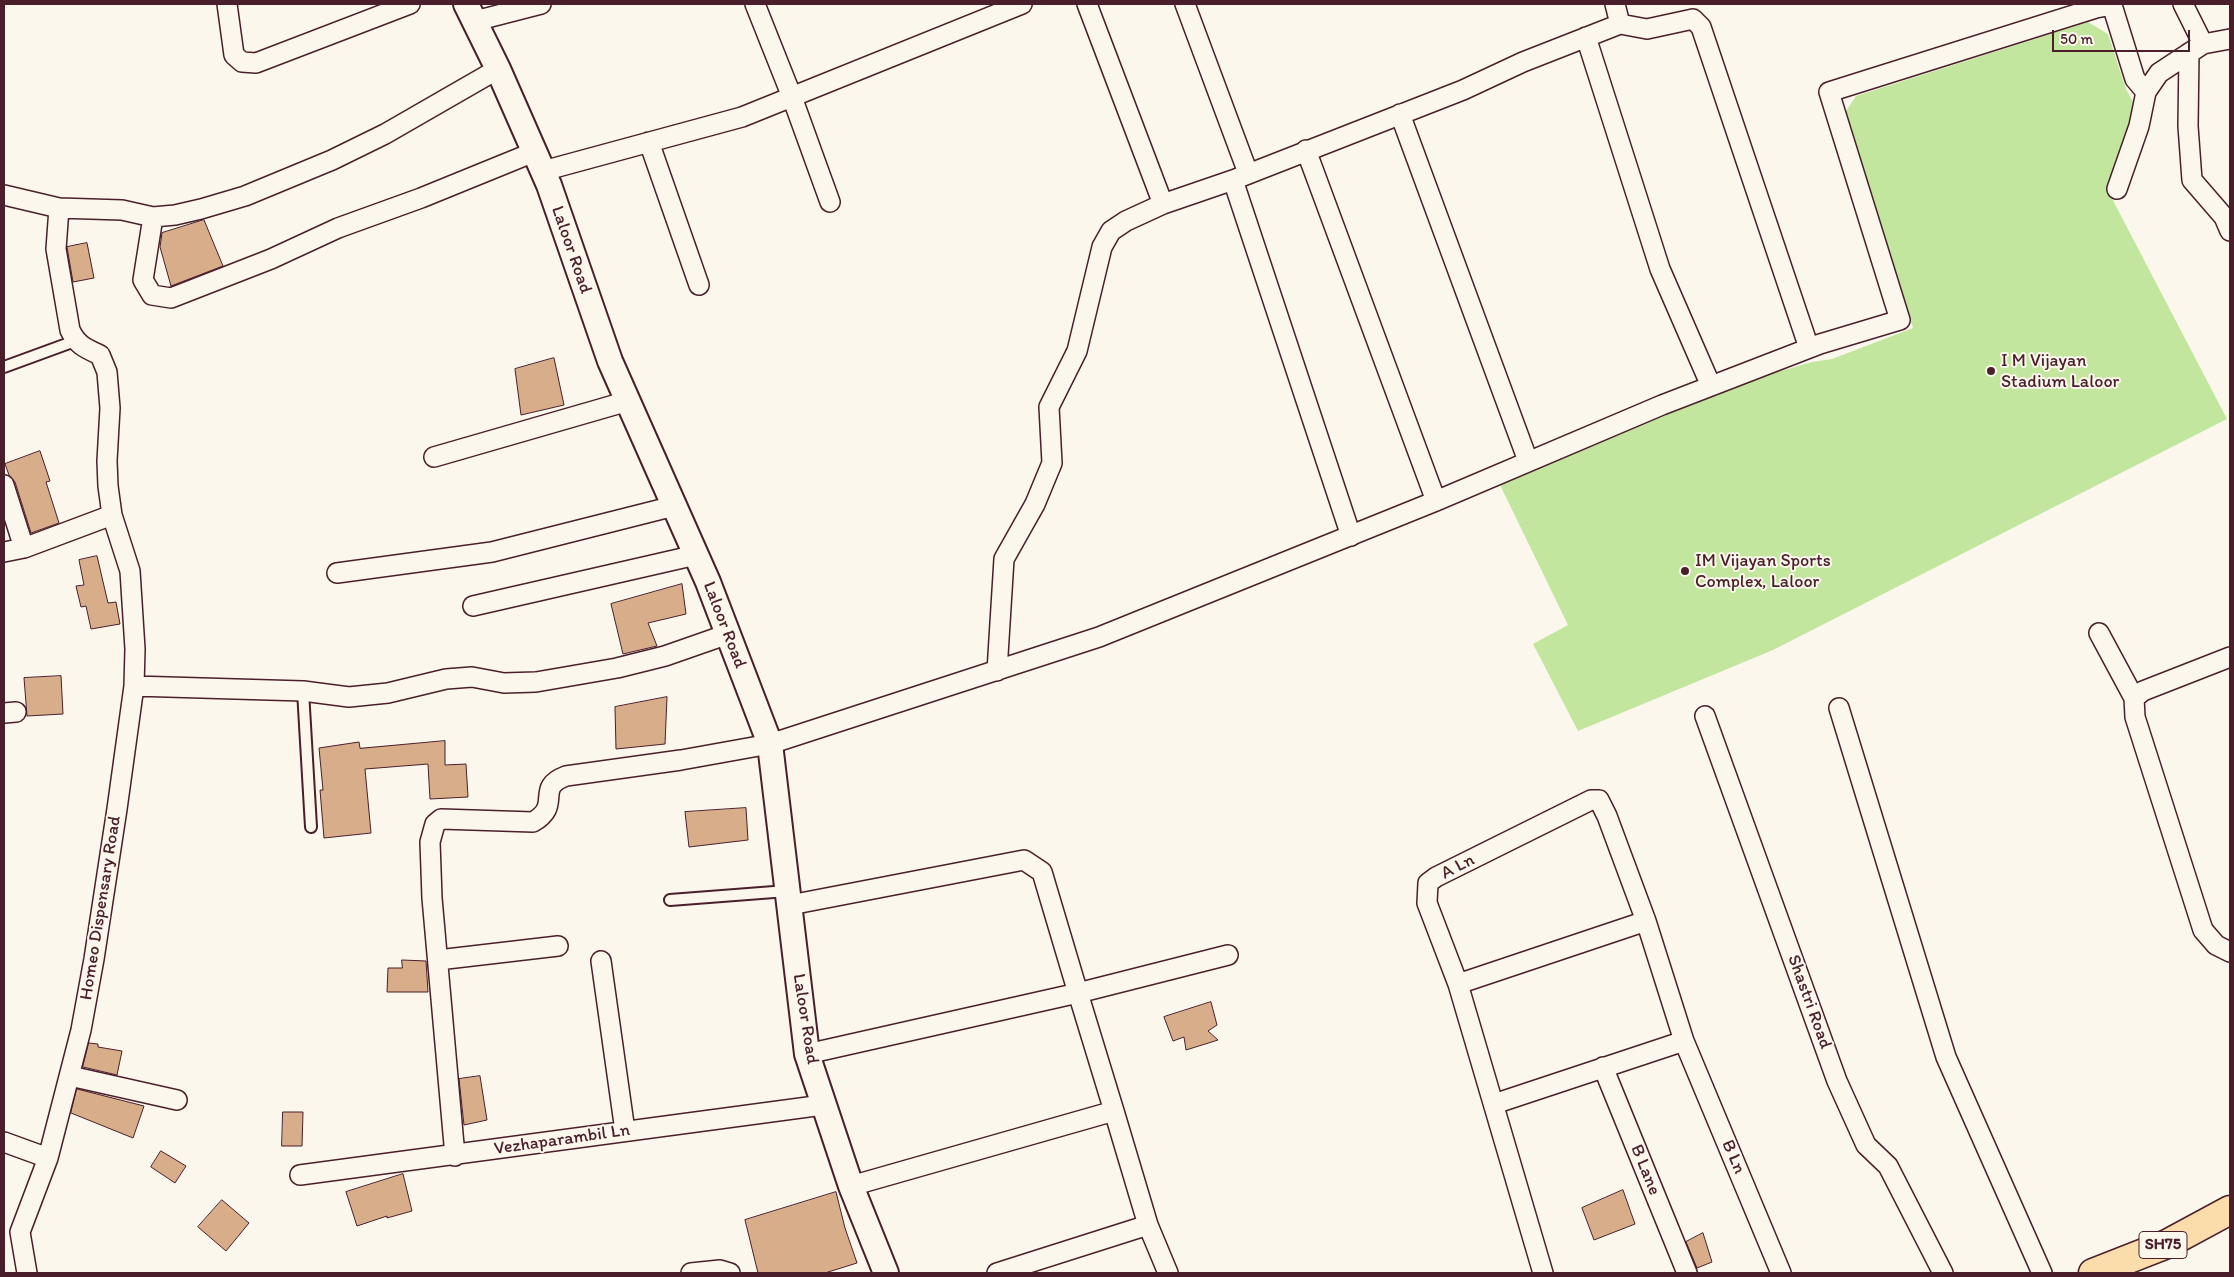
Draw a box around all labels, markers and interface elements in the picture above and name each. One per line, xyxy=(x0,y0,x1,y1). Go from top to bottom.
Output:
scale bar xyxy=(2054,20,2192,52)
text: 50 m xyxy=(2060,30,2093,48)
street label: Laloor Road xyxy=(546,203,596,297)
place label: I M Vijayan Stadium Laloor xyxy=(2001,350,2119,392)
marker: I M Vijayan Stadium Laloor xyxy=(1985,365,1997,377)
place label: IM Vijayan Sports Complex, Laloor xyxy=(1695,550,1831,592)
marker: IM Vijayan Sports Complex, Laloor xyxy=(1679,565,1691,577)
street label: Laloor Road xyxy=(698,578,750,672)
street label: Homeo Dispensary Road xyxy=(76,814,126,1002)
street label: A Ln xyxy=(1438,849,1478,885)
street label: Shastri Road xyxy=(1782,952,1836,1052)
street label: Laloor Road xyxy=(787,972,823,1066)
street label: Vezhaparambil Ln xyxy=(493,1120,631,1160)
street label: B Ln xyxy=(1716,1137,1750,1177)
street label: B Lane xyxy=(1625,1141,1665,1199)
road number: SH75 xyxy=(2139,1232,2187,1258)

